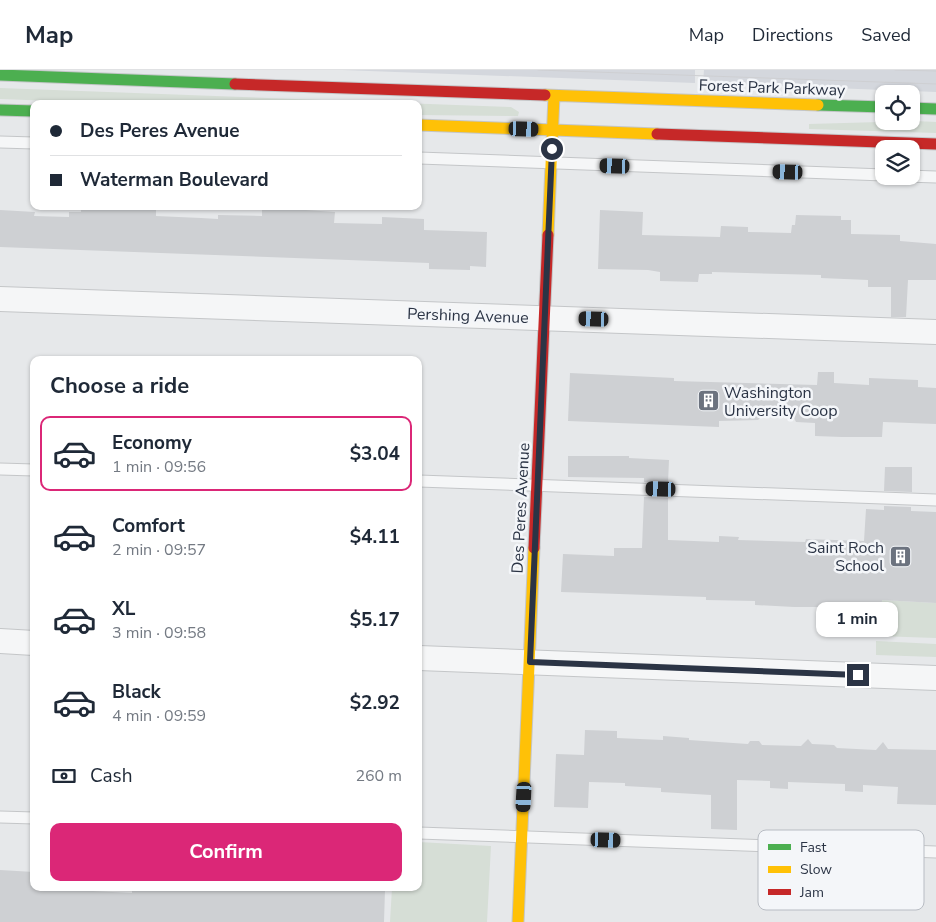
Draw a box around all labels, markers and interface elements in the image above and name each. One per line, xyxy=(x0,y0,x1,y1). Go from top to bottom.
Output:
text: Map xyxy=(25,19,73,51)
text: Map xyxy=(689,23,724,47)
text: Directions xyxy=(752,23,833,47)
text: Saved xyxy=(861,23,911,47)
street label: Forest Park Parkway xyxy=(698,74,846,102)
map controls xyxy=(875,85,920,185)
button: locate xyxy=(875,85,920,130)
text: Des Peres Avenue xyxy=(80,118,240,144)
car xyxy=(508,121,539,137)
route start xyxy=(541,138,563,160)
button: layers xyxy=(875,140,920,185)
car xyxy=(599,158,630,174)
car xyxy=(772,164,803,180)
text: Waterman Boulevard xyxy=(80,167,269,193)
street label: Pershing Avenue xyxy=(407,303,529,329)
car xyxy=(578,311,609,327)
text: Choose a ride xyxy=(50,371,189,401)
place label: Washington University Coop xyxy=(724,382,838,422)
building icon: Washington University Coop xyxy=(696,389,720,413)
text: Economy xyxy=(112,430,192,456)
icon: car xyxy=(52,431,97,476)
text: $3.04 xyxy=(350,441,400,467)
street label: Des Peres Avenue xyxy=(507,442,535,574)
text: 1 min · 09:56 xyxy=(112,456,206,478)
car xyxy=(645,481,676,497)
text: Comfort xyxy=(112,513,185,539)
icon: car xyxy=(52,514,97,559)
text: $4.11 xyxy=(350,524,400,550)
place label: Saint Roch School xyxy=(807,537,884,577)
text: 2 min · 09:57 xyxy=(112,539,206,561)
building icon: Saint Roch School xyxy=(888,544,912,568)
text: XL xyxy=(112,596,135,622)
icon: car xyxy=(52,597,97,642)
callout: 1 min xyxy=(817,602,899,638)
text: $5.17 xyxy=(350,607,400,633)
text: 1 min xyxy=(836,608,878,630)
text: 3 min · 09:58 xyxy=(112,622,206,644)
route end xyxy=(847,664,869,686)
text: Black xyxy=(112,679,161,705)
icon: car xyxy=(52,680,97,725)
text: $2.92 xyxy=(350,690,400,716)
text: 4 min · 09:59 xyxy=(112,705,206,727)
icon: cash xyxy=(50,762,78,790)
text: Cash xyxy=(90,763,132,789)
text: 260 m xyxy=(355,765,402,787)
car xyxy=(515,782,532,812)
button: Confirm xyxy=(50,823,402,881)
legend xyxy=(758,830,924,910)
car xyxy=(590,832,621,848)
text: Fast xyxy=(800,838,826,857)
text: Slow xyxy=(800,860,832,879)
text: Jam xyxy=(799,883,824,902)

